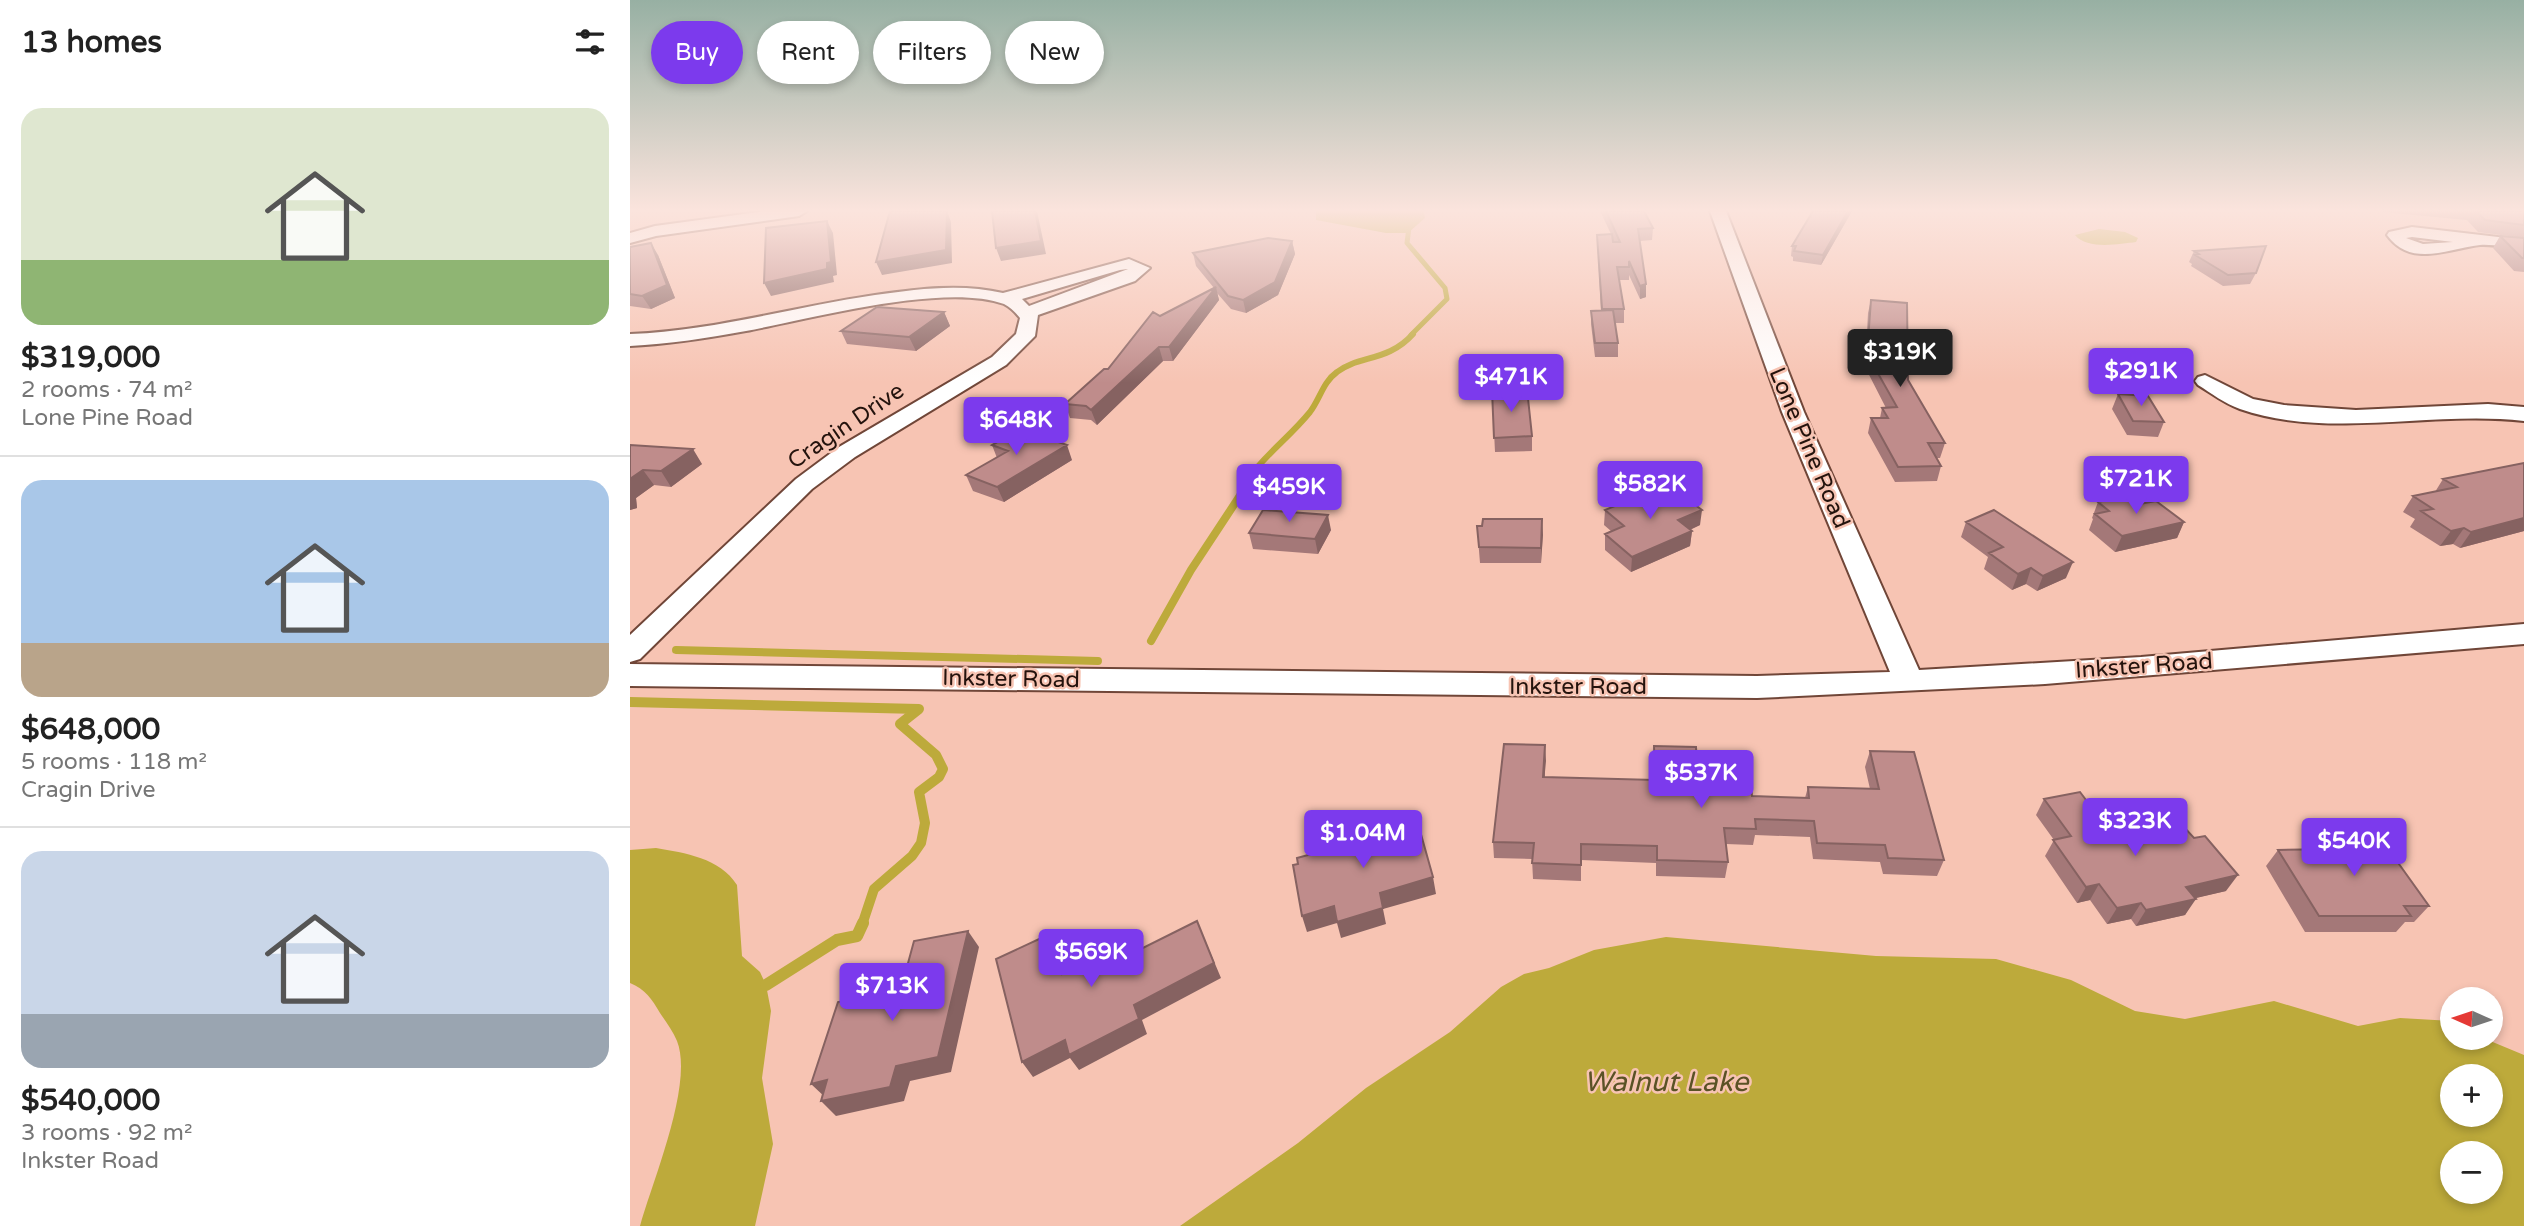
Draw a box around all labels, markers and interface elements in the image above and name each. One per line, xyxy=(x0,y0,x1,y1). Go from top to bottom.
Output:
chip: Buy xyxy=(651,21,743,84)
chip: Rent xyxy=(757,21,859,84)
chip: Filters xyxy=(873,21,991,84)
chip: New xyxy=(1005,21,1104,84)
icon: filters xyxy=(571,23,609,61)
text: 13 homes xyxy=(21,24,162,61)
icon: home xyxy=(252,153,378,279)
pin: $319K xyxy=(1851,330,1949,389)
text: $319K xyxy=(1864,338,1936,366)
text: $319,000 xyxy=(21,339,160,376)
pin: $291K xyxy=(2092,348,2190,408)
pin: $471K xyxy=(1462,354,1560,414)
text: $291K xyxy=(2105,357,2177,385)
text: $471K xyxy=(1475,363,1547,391)
street label: Lone Pine Road xyxy=(1763,363,1855,533)
text: 2 rooms · 74 m² xyxy=(21,376,192,404)
street label: Cragin Drive xyxy=(782,377,910,475)
pin: $648K xyxy=(967,398,1065,457)
text: Lone Pine Road xyxy=(21,404,193,432)
text: $648K xyxy=(980,406,1052,434)
pin: $721K xyxy=(2087,456,2185,516)
pin: $582K xyxy=(1601,462,1699,521)
pin: $459K xyxy=(1240,464,1338,524)
text: $721K xyxy=(2100,465,2172,493)
text: $582K xyxy=(1614,470,1686,498)
text: $459K xyxy=(1253,473,1325,501)
icon: home xyxy=(252,525,378,651)
street label: Inkster Road xyxy=(2074,647,2214,685)
street label: Inkster Road xyxy=(942,664,1080,694)
street label: Inkster Road xyxy=(1509,673,1647,701)
text: $648,000 xyxy=(21,711,160,748)
text: 5 rooms · 118 m² xyxy=(21,748,207,776)
pin: $537K xyxy=(1652,750,1750,810)
text: $537K xyxy=(1665,759,1737,787)
text: Cragin Drive xyxy=(21,776,155,804)
pin: $323K xyxy=(2086,798,2184,858)
text: $323K xyxy=(2099,807,2171,835)
pin: $1.04M xyxy=(1306,810,1420,870)
pin: $540K xyxy=(2305,818,2403,878)
text: $1.04M xyxy=(1320,819,1406,847)
text: $540K xyxy=(2318,827,2390,855)
icon: home xyxy=(252,896,378,1022)
pin: $569K xyxy=(1042,930,1140,989)
text: $569K xyxy=(1055,938,1127,966)
pin: $713K xyxy=(843,964,941,1023)
text: $713K xyxy=(856,972,928,1000)
north arrow xyxy=(2440,987,2502,1050)
map controls xyxy=(2440,987,2503,1204)
button: + xyxy=(2440,1064,2503,1127)
water label: Walnut Lake xyxy=(1584,1065,1750,1099)
text: $540,000 xyxy=(21,1082,160,1119)
text: 3 rooms · 92 m² xyxy=(21,1119,192,1147)
button: − xyxy=(2440,1141,2503,1204)
text: Inkster Road xyxy=(21,1147,159,1175)

